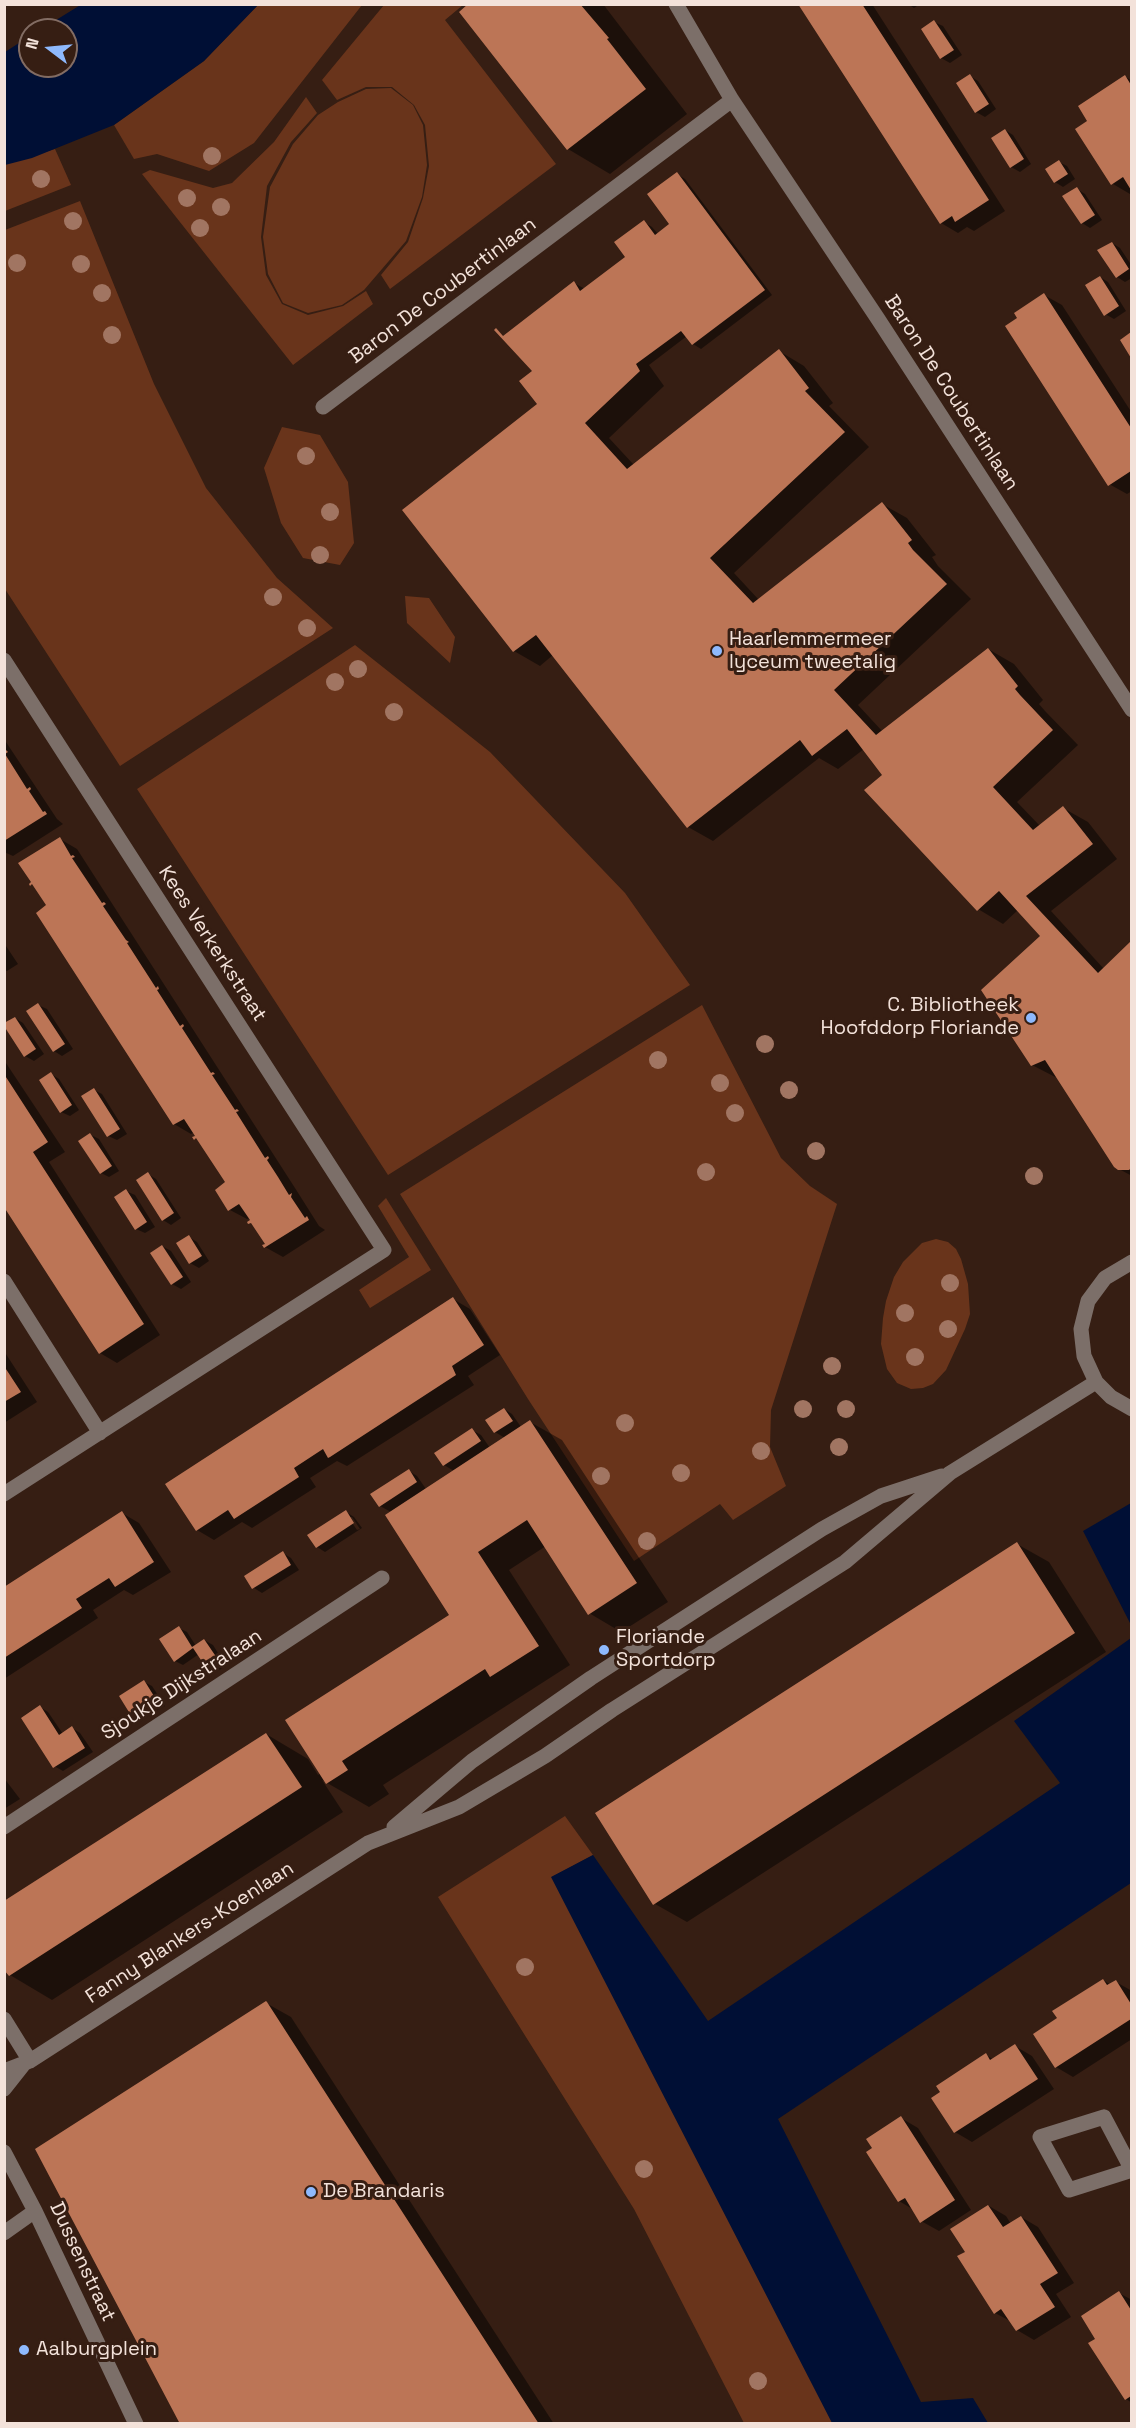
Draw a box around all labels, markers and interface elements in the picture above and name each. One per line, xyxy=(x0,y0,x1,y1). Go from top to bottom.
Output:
north arrow xyxy=(18,18,78,78)
text: N xyxy=(21,35,44,52)
street label: Baron De Coubertinlaan xyxy=(345,213,541,369)
street label: Baron De Coubertinlaan xyxy=(879,291,1023,495)
place label: Haarlemmermeer lyceum tweetalig xyxy=(729,628,896,675)
marker: Haarlemmermeer lyceum tweetalig xyxy=(710,644,724,658)
street label: Kees Verkerkstraat xyxy=(153,862,271,1026)
place label: C. Bibliotheek Hoofddorp Floriande xyxy=(821,994,1019,1041)
marker: C. Bibliotheek Hoofddorp Floriande xyxy=(1024,1011,1038,1025)
street label: Sjoukje Dijkstralaan xyxy=(97,1624,267,1746)
place label: Floriande Sportdorp xyxy=(616,1626,716,1673)
marker: Floriande Sportdorp xyxy=(597,1643,611,1657)
street label: Fanny Blankers-Koenlaan xyxy=(81,1857,299,2009)
place label: De Brandaris xyxy=(323,2180,445,2204)
marker: De Brandaris xyxy=(304,2185,318,2199)
street label: Dussenstraat xyxy=(44,2198,120,2326)
place label: Aalburgplein xyxy=(36,2338,157,2362)
marker: Aalburgplein xyxy=(17,2343,31,2357)

